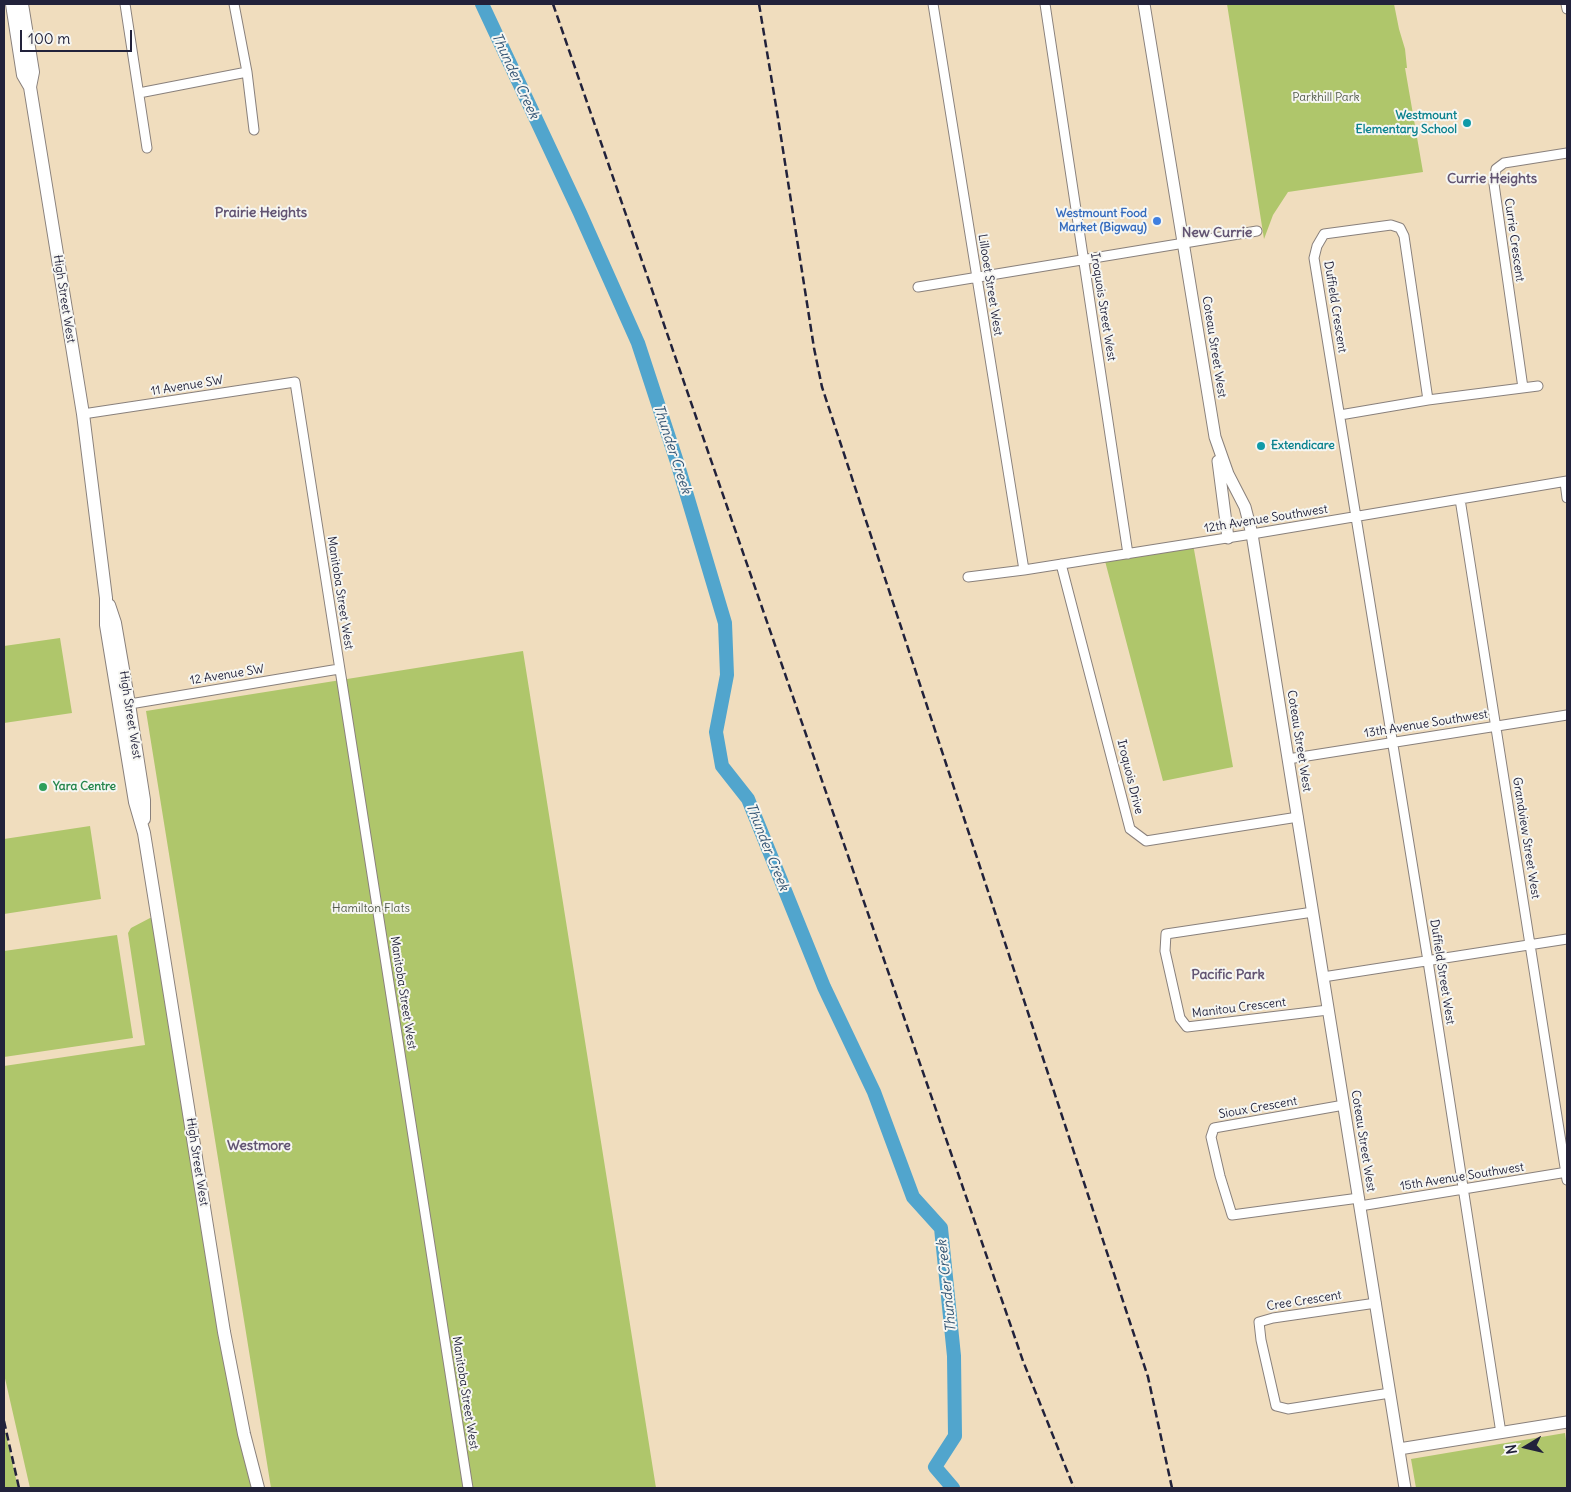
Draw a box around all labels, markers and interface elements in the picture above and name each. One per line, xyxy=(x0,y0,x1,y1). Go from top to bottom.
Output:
scale bar xyxy=(22,20,135,52)
text: 100 m xyxy=(28,29,70,48)
water label: Thunder Creek xyxy=(488,30,542,122)
park label: Parkhill Park xyxy=(1292,91,1360,105)
place label: Westmount Elementary School xyxy=(1356,109,1457,137)
marker: Westmount Elementary School xyxy=(1461,117,1473,129)
district label: Currie Heights xyxy=(1447,171,1537,187)
street label: Currie Crescent xyxy=(1501,197,1527,283)
district label: Prairie Heights xyxy=(215,205,307,221)
place label: Westmount Food Market (Bigway) xyxy=(1056,207,1147,235)
marker: Westmount Food Market (Bigway) xyxy=(1151,215,1163,227)
district label: New Currie xyxy=(1182,225,1252,241)
street label: Lillooet Street West xyxy=(975,233,1005,337)
street label: Iroquois Street West xyxy=(1087,252,1119,362)
street label: High Street West xyxy=(50,254,78,344)
street label: Duffield Crescent xyxy=(1321,260,1349,354)
street label: Coteau Street West xyxy=(1199,295,1229,399)
street label: 11 Avenue SW xyxy=(150,373,224,399)
water label: Thunder Creek xyxy=(650,402,694,496)
place label: Extendicare xyxy=(1271,439,1335,453)
marker: Extendicare xyxy=(1255,440,1267,452)
street label: 12th Avenue Southwest xyxy=(1203,502,1329,536)
street label: Manitoba Street West xyxy=(324,535,356,651)
street label: 12 Avenue SW xyxy=(189,662,265,688)
street label: High Street West xyxy=(116,670,144,760)
street label: Coteau Street West xyxy=(1284,689,1314,793)
street label: 13th Avenue Southwest xyxy=(1363,707,1489,741)
street label: Iroquois Drive xyxy=(1114,738,1146,816)
street label: Grandview Street West xyxy=(1509,776,1543,900)
place label: Yara Centre xyxy=(53,780,116,794)
marker: Yara Centre xyxy=(37,781,49,793)
water label: Thunder Creek xyxy=(742,801,792,893)
park label: Hamilton Flats xyxy=(332,902,410,916)
street label: Duffield Street West xyxy=(1427,918,1457,1026)
street label: Manitoba Street West xyxy=(387,935,419,1051)
district label: Pacific Park xyxy=(1191,967,1265,983)
street label: Manitou Crescent xyxy=(1191,995,1287,1021)
street label: Coteau Street West xyxy=(1348,1089,1378,1193)
street label: Sioux Crescent xyxy=(1218,1094,1298,1122)
street label: High Street West xyxy=(183,1117,211,1207)
district label: Westmore xyxy=(227,1138,291,1154)
street label: 15th Avenue Southwest xyxy=(1399,1160,1525,1194)
water label: Thunder Creek xyxy=(934,1239,960,1333)
street label: Cree Crescent xyxy=(1265,1288,1343,1314)
street label: Manitoba Street West xyxy=(449,1335,481,1451)
north arrow xyxy=(1501,1422,1551,1472)
text: N xyxy=(1502,1443,1521,1456)

